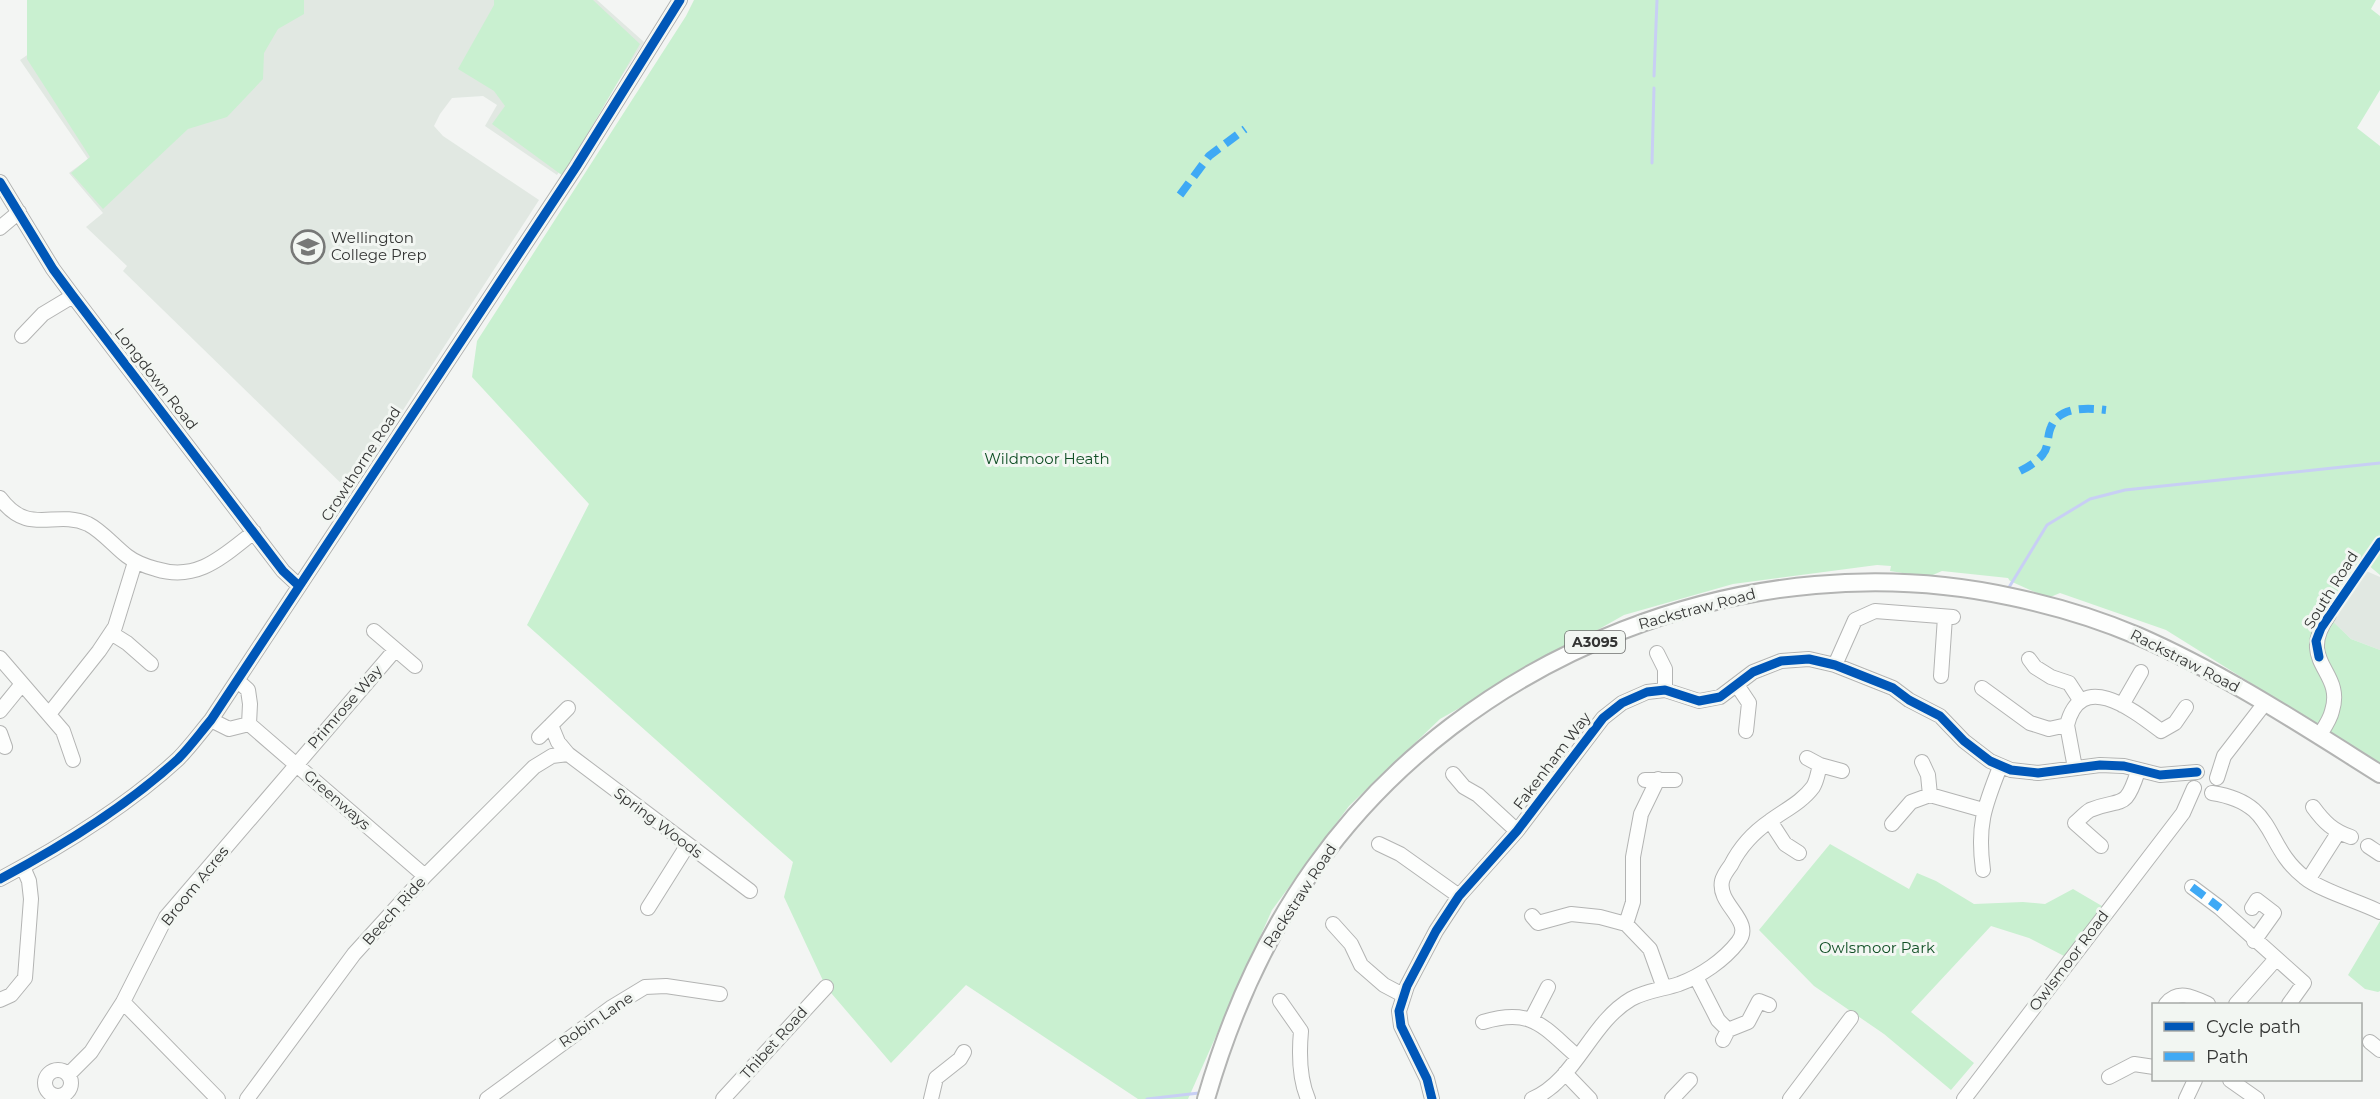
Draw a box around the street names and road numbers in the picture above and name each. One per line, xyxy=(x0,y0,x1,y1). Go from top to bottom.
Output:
street label: Longdown Road xyxy=(111,324,202,434)
street label: Crowthorne Road xyxy=(316,403,405,525)
street label: South Road xyxy=(2299,547,2362,632)
street label: Rackstraw Road xyxy=(1636,584,1758,633)
street label: Rackstraw Road xyxy=(2127,625,2243,696)
road number: A3095 xyxy=(1565,631,1625,653)
street label: Primrose Way xyxy=(303,660,387,752)
street label: Fakenham Way xyxy=(1509,707,1595,813)
street label: Greenways xyxy=(300,765,375,834)
street label: Spring Woods xyxy=(610,783,706,862)
street label: Rackstraw Road xyxy=(1259,840,1340,951)
street label: Broom Acres xyxy=(157,842,233,929)
street label: Beech Ride xyxy=(358,872,429,949)
street label: Owlsmoor Road xyxy=(2025,907,2113,1015)
street label: Robin Lane xyxy=(555,988,636,1051)
street label: Thibet Road xyxy=(736,1002,811,1083)

